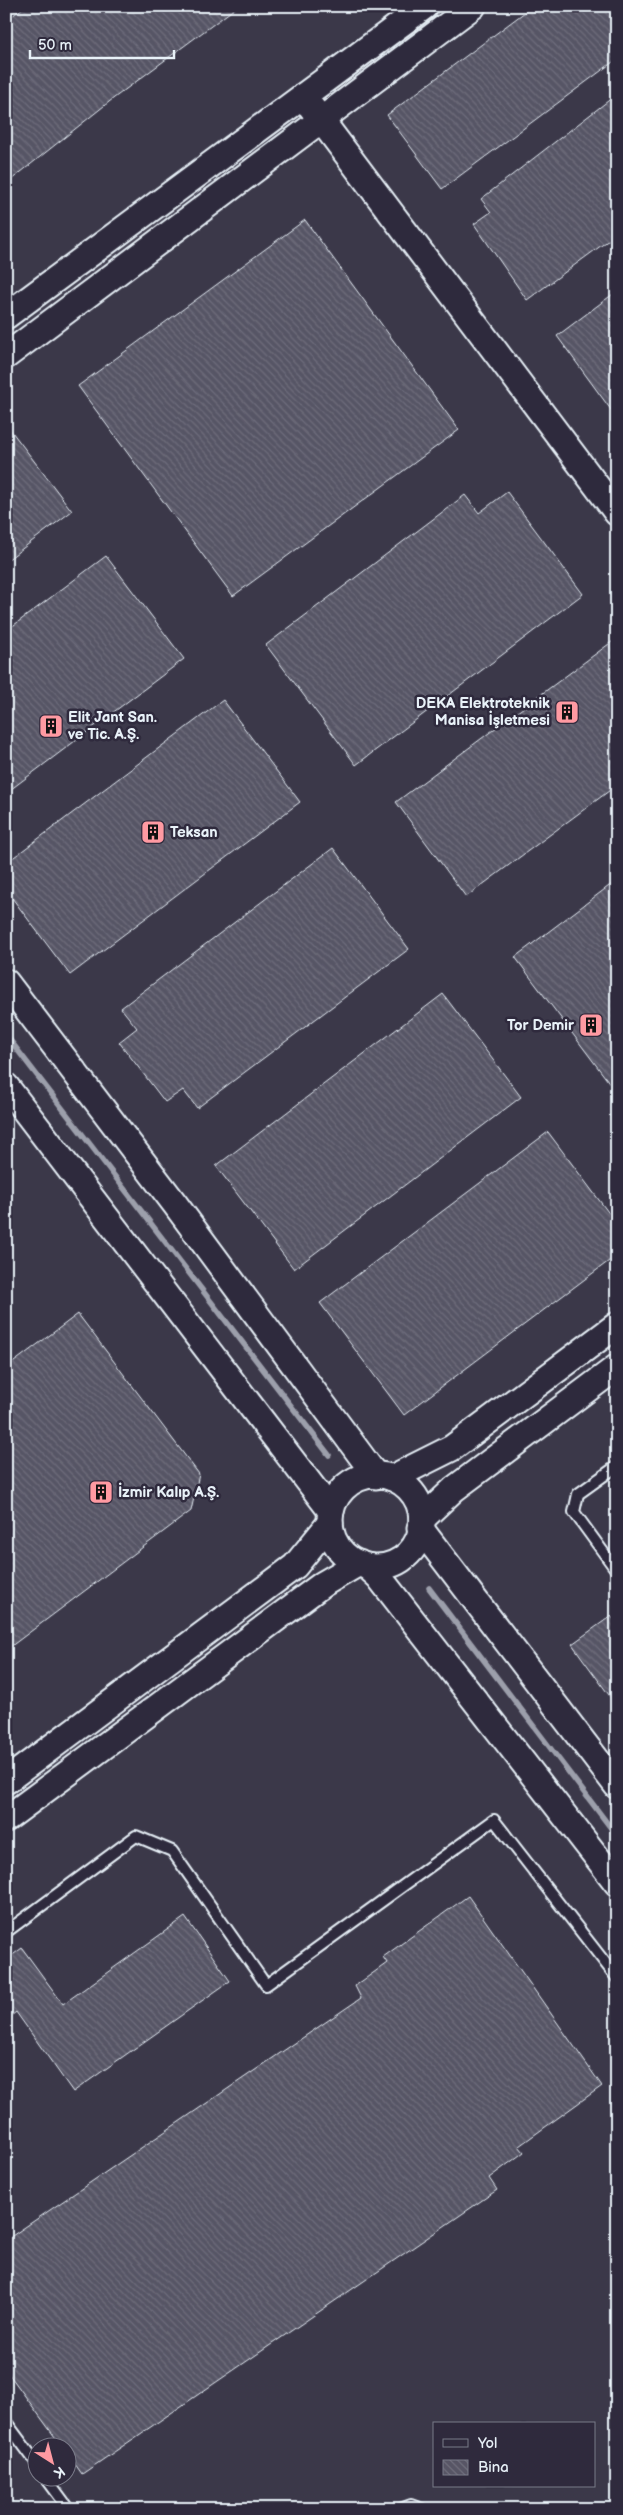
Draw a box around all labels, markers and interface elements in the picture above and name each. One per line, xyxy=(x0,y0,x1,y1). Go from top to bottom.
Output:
scale bar xyxy=(30,28,174,60)
text: 50 m xyxy=(38,36,72,55)
place label: DEKA Elektroteknik Manisa İşletmesi xyxy=(416,694,550,730)
building icon: DEKA Elektroteknik Manisa İşletmesi xyxy=(554,699,580,725)
place label: Elit Jant San. ve Tic. A.Ş. xyxy=(67,708,157,744)
building icon: Elit Jant San. ve Tic. A.Ş. xyxy=(38,713,64,739)
building icon: Teksan xyxy=(140,819,166,845)
place label: Teksan xyxy=(170,823,218,842)
building icon: Tor Demir xyxy=(578,1012,604,1038)
place label: Tor Demir xyxy=(507,1016,575,1035)
building icon: İzmir Kalıp A.Ş. xyxy=(88,1479,114,1505)
place label: İzmir Kalıp A.Ş. xyxy=(118,1482,219,1502)
legend xyxy=(433,2422,596,2488)
text: Yol xyxy=(477,2434,497,2453)
north arrow xyxy=(28,2438,78,2488)
text: Bina xyxy=(478,2458,509,2477)
text: K xyxy=(50,2462,68,2482)

